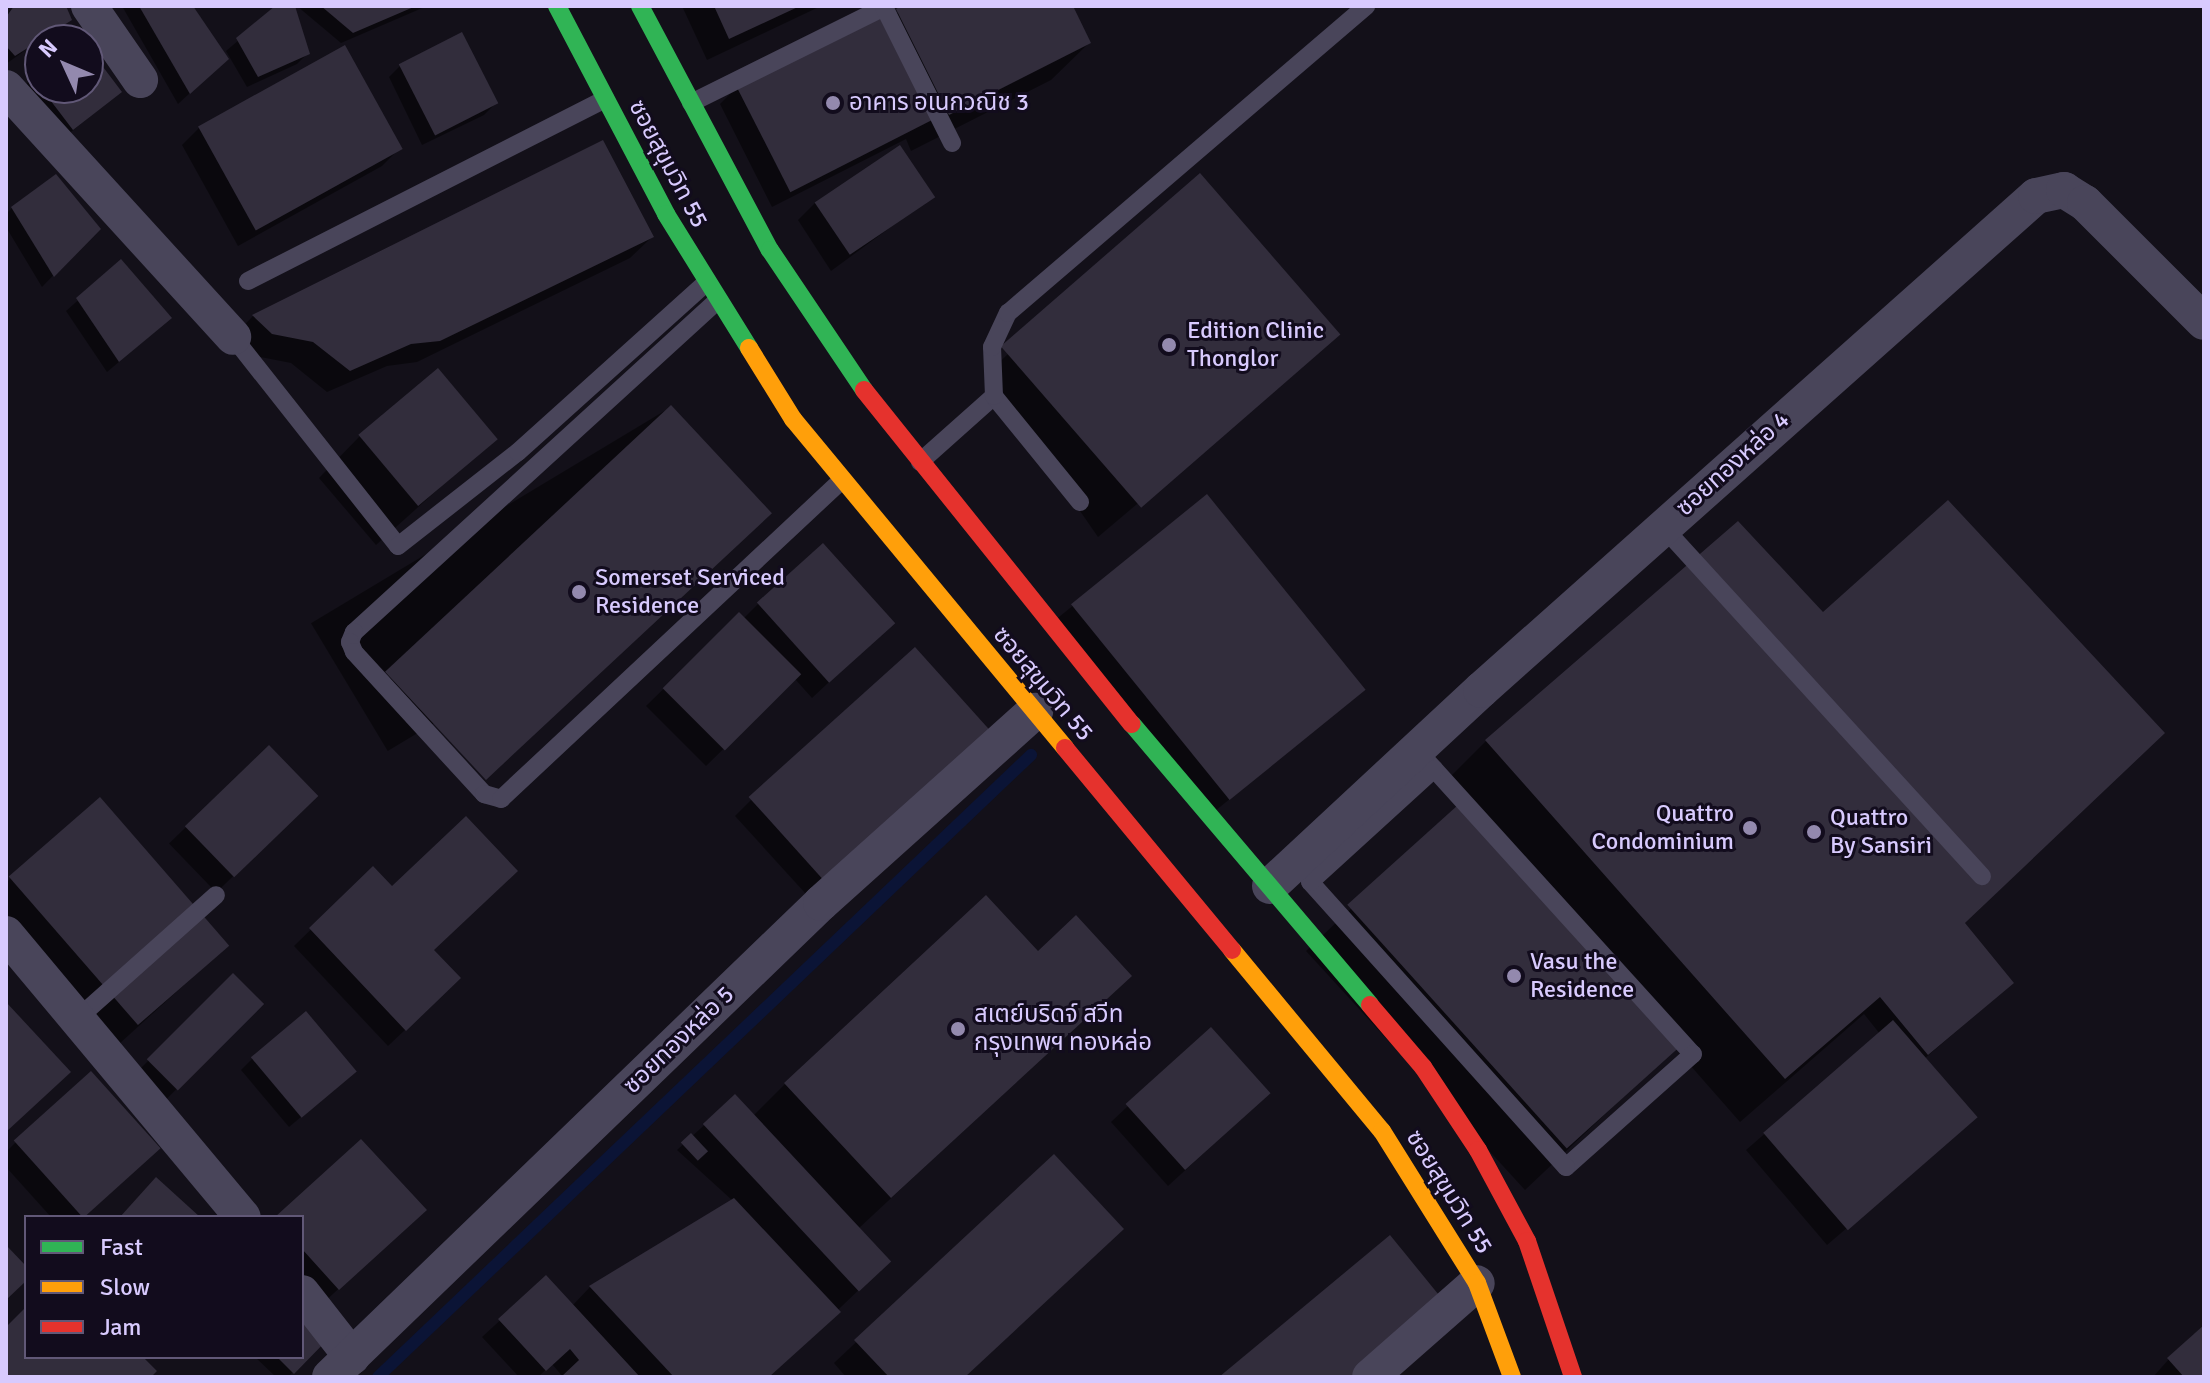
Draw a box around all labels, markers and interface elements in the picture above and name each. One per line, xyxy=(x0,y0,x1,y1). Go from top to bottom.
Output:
north arrow xyxy=(24,24,104,104)
text: N xyxy=(33,33,63,63)
place label: อาคาร อเนกวณิช 3 xyxy=(849,89,1029,117)
marker: อาคาร อเนกวณิช 3 xyxy=(824,94,842,112)
street label: ซอยสุขุมวิท 55 xyxy=(622,95,714,233)
place label: Edition Clinic Thonglor xyxy=(1187,317,1324,373)
marker: Edition Clinic Thonglor xyxy=(1158,334,1180,356)
street label: ซอยทองหล่อ 4 xyxy=(1670,406,1796,522)
place label: Somerset Serviced Residence xyxy=(595,564,785,620)
marker: Somerset Serviced Residence xyxy=(570,583,588,601)
street label: ซอยสุขุมวิท 55 xyxy=(987,621,1099,747)
place label: Quattro Condominium xyxy=(1591,800,1734,856)
place label: Quattro By Sansiri xyxy=(1830,804,1932,860)
marker: Quattro Condominium xyxy=(1741,819,1759,837)
marker: Quattro By Sansiri xyxy=(1805,823,1823,841)
place label: Vasu the Residence xyxy=(1530,948,1634,1004)
marker: Vasu the Residence xyxy=(1505,967,1523,985)
street label: ซอยทองหล่อ 5 xyxy=(618,980,740,1100)
place label: สเตย์บริดจ์ สวีท กรุงเทพฯ ทองหล่อ xyxy=(974,1001,1152,1057)
marker: สเตย์บริดจ์ สวีท กรุงเทพฯ ทองหล่อ xyxy=(949,1020,967,1038)
street label: ซอยสุขุมวิท 55 xyxy=(1400,1125,1498,1259)
legend xyxy=(24,1215,304,1359)
text: Fast xyxy=(100,1232,143,1262)
text: Slow xyxy=(100,1272,150,1302)
text: Jam xyxy=(100,1312,141,1342)

